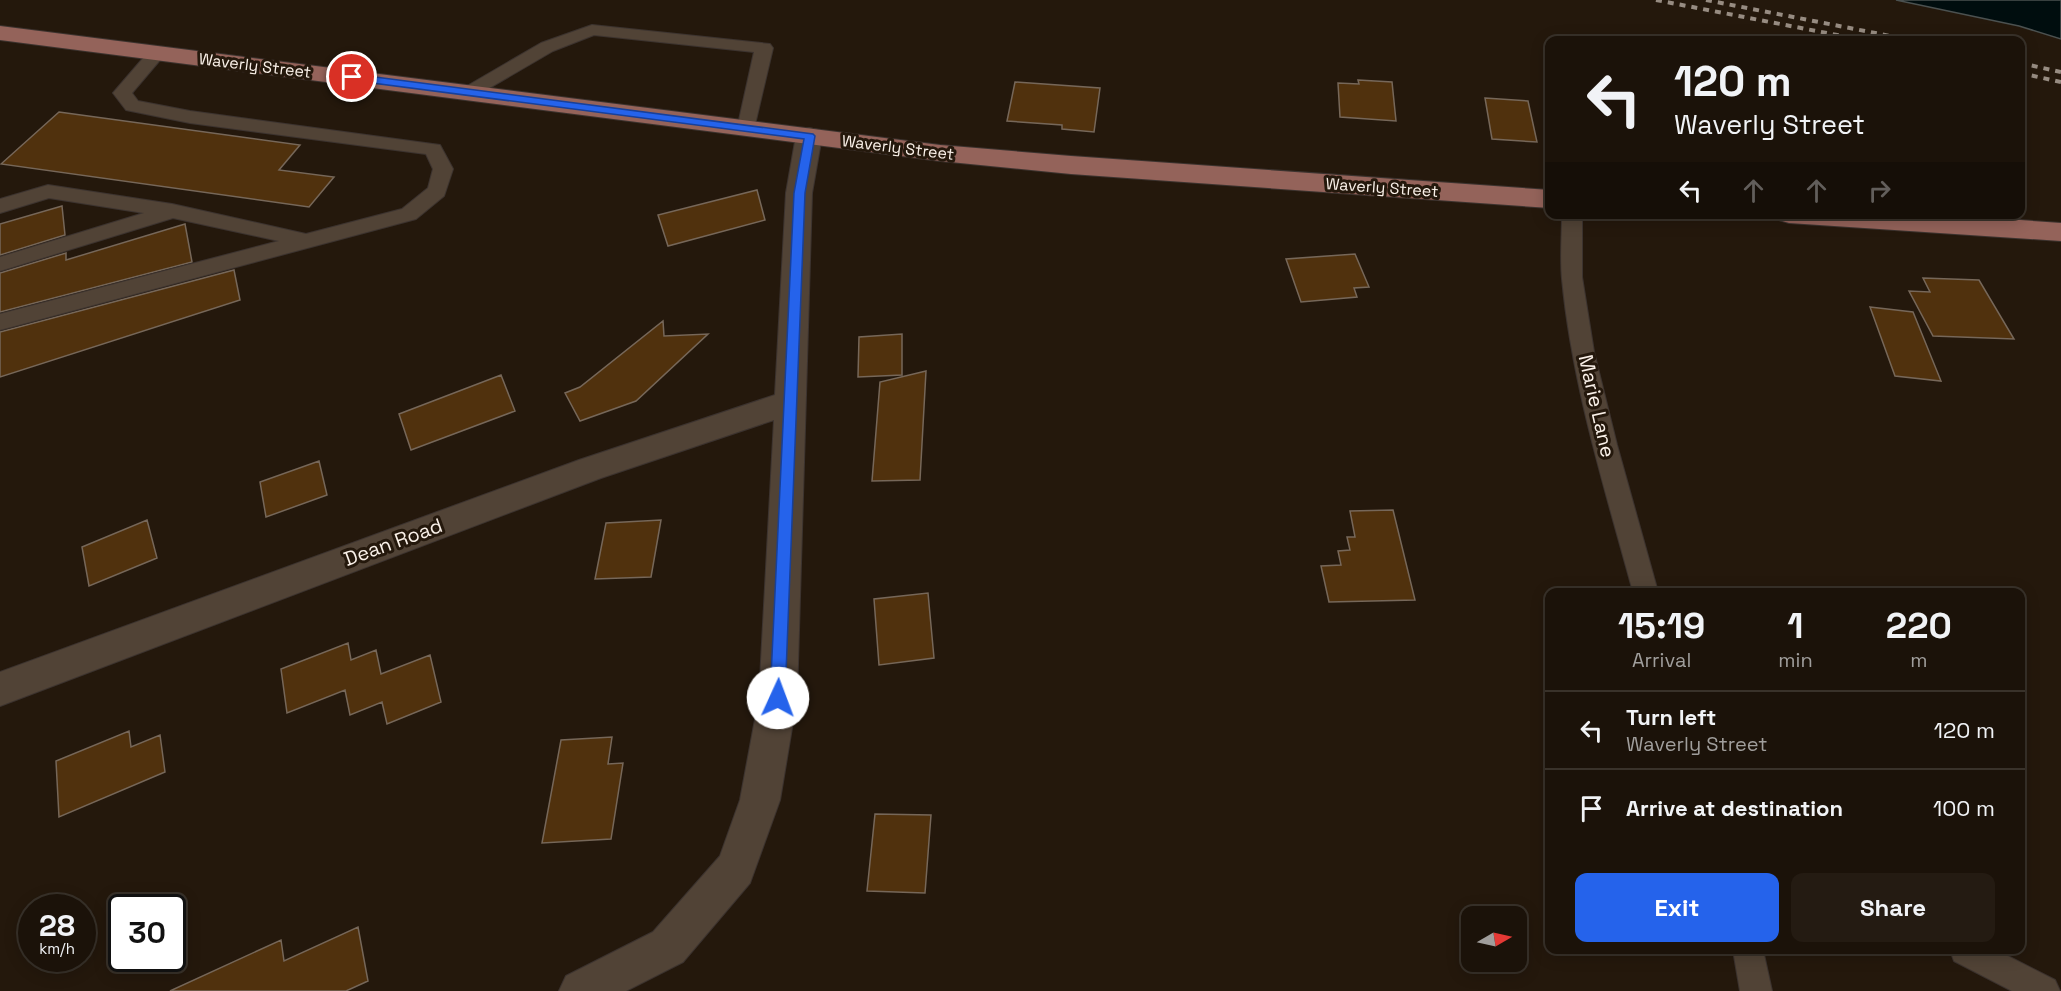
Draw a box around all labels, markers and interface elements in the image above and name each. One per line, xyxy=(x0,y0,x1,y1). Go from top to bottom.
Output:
street label: Waverly Street xyxy=(198,48,312,83)
pin xyxy=(326,51,377,102)
text: 120 m xyxy=(1674,55,1792,108)
icon: arrive xyxy=(335,60,368,93)
icon: left xyxy=(1575,60,1653,138)
text: Waverly Street xyxy=(1674,107,1865,142)
street label: Waverly Street xyxy=(841,130,955,165)
street label: Waverly Street xyxy=(1325,173,1439,202)
icon: left xyxy=(1674,174,1707,207)
icon: ahead xyxy=(1737,174,1770,207)
icon: ahead xyxy=(1800,174,1833,207)
icon: right xyxy=(1863,174,1896,207)
street label: Marie Lane xyxy=(1573,352,1621,460)
street label: Dean Road xyxy=(340,512,446,572)
text: 15:19 xyxy=(1618,603,1705,649)
text: 1 xyxy=(1787,603,1804,649)
text: 220 xyxy=(1886,603,1952,649)
text: Arrival xyxy=(1632,647,1691,673)
text: min xyxy=(1778,647,1813,673)
text: m xyxy=(1910,647,1927,673)
position arrow xyxy=(746,666,810,730)
text: Turn left xyxy=(1626,703,1716,731)
icon: left xyxy=(1575,714,1608,747)
text: 120 m xyxy=(1934,716,1995,744)
text: Waverly Street xyxy=(1626,731,1767,757)
icon: arrive xyxy=(1575,792,1608,825)
text: Arrive at destination xyxy=(1626,794,1843,822)
text: 100 m xyxy=(1933,794,1995,822)
button: Exit xyxy=(1575,873,1779,942)
button: Share xyxy=(1791,873,1995,942)
speed limit sign: 30 xyxy=(108,894,186,972)
text: 28 xyxy=(39,906,75,945)
north arrow xyxy=(1461,906,1527,972)
map controls xyxy=(1461,906,1527,972)
text: km/h xyxy=(39,939,75,958)

